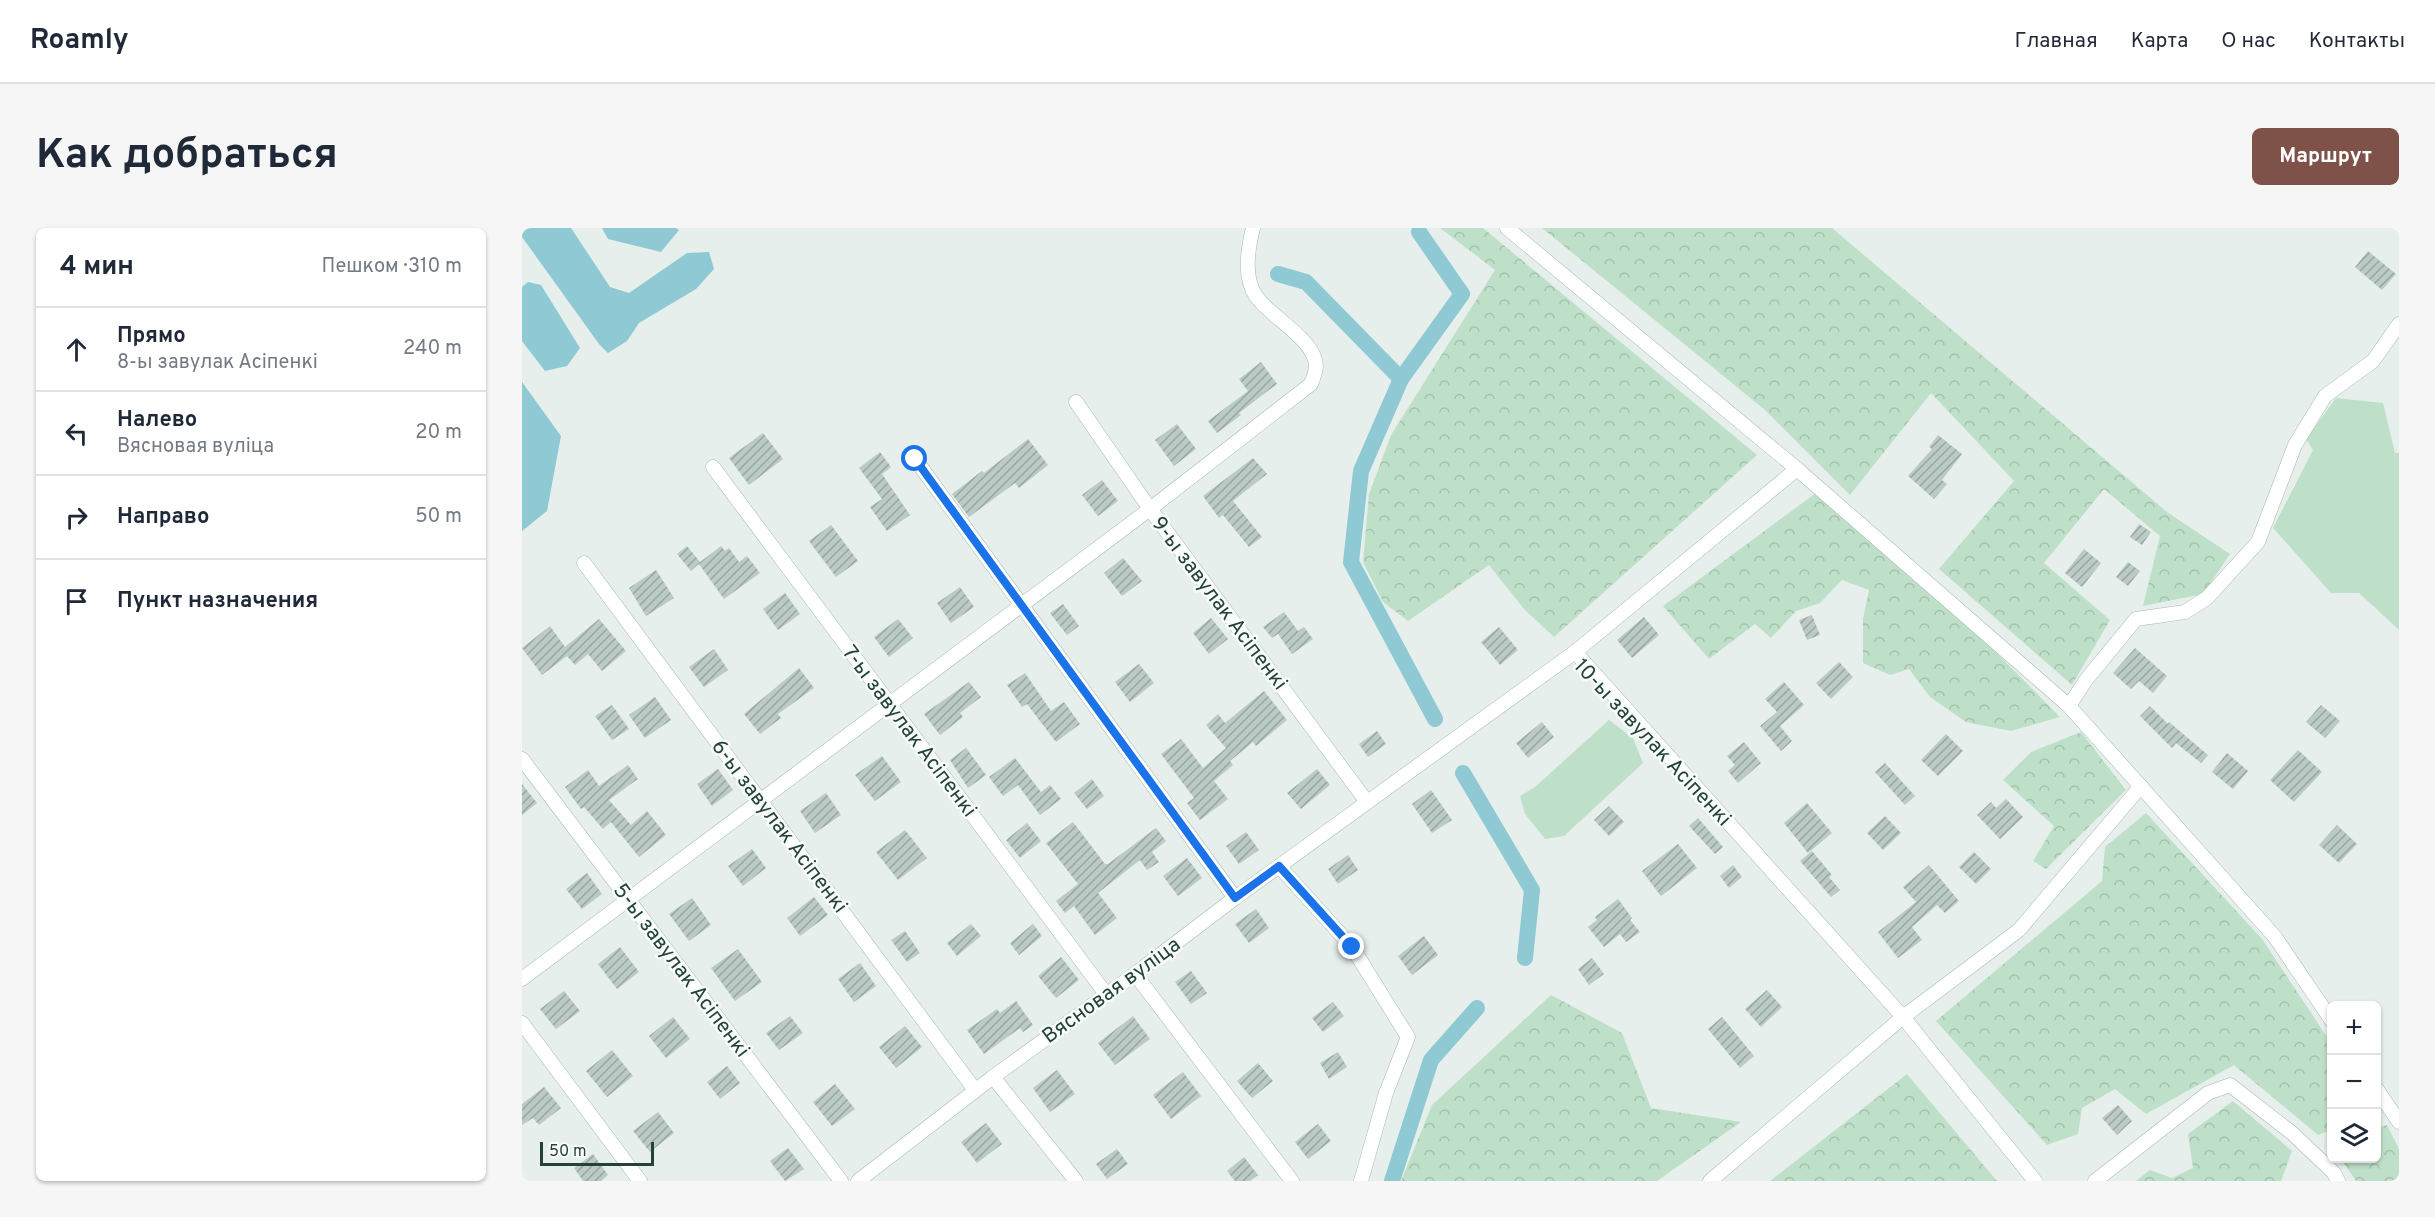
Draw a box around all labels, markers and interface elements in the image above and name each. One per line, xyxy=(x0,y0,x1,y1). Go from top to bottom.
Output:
text: Roamly xyxy=(30,23,129,59)
text: Главная xyxy=(2014,28,2098,55)
text: Карта xyxy=(2131,28,2188,55)
text: О нас xyxy=(2221,28,2276,55)
text: Контакты xyxy=(2309,28,2405,55)
button: Маршрут xyxy=(2252,128,2399,185)
text: Как добраться xyxy=(36,130,338,183)
text: 4 мин xyxy=(60,251,134,284)
text: Пешком · 310 m xyxy=(322,254,462,280)
text: Прямо xyxy=(117,323,186,350)
icon: ahead xyxy=(60,333,93,366)
text: 240 m xyxy=(403,336,462,362)
text: 8-ы завулак Асіпенкі xyxy=(117,350,318,376)
text: Налево xyxy=(117,407,197,434)
icon: left xyxy=(60,417,93,450)
text: 20 m xyxy=(415,420,462,446)
text: Вясновая вуліца xyxy=(117,434,274,460)
route start xyxy=(901,445,927,471)
icon: right xyxy=(60,501,93,534)
text: Направо xyxy=(117,504,209,531)
text: 50 m xyxy=(415,504,462,530)
street label: 9-ы завулак Асіпенкі xyxy=(1145,512,1293,696)
icon: arrive xyxy=(60,585,93,618)
text: Пункт назначения xyxy=(117,588,318,615)
street label: 7-ы завулак Асіпенкі xyxy=(835,641,982,823)
street label: 10-ы завулак Асіпенкі xyxy=(1567,654,1737,833)
street label: 6-ы завулак Асіпенкі xyxy=(705,735,853,919)
street label: 5-ы завулак Асіпенкі xyxy=(606,878,755,1063)
street label: Вясновая вуліца xyxy=(1037,932,1186,1051)
route end xyxy=(1338,933,1364,959)
map controls xyxy=(2327,1001,2381,1163)
button: + xyxy=(2327,1001,2381,1055)
button: − xyxy=(2327,1055,2381,1109)
button: layers xyxy=(2327,1109,2381,1163)
scale bar xyxy=(540,1139,654,1166)
text: 50 m xyxy=(549,1142,587,1162)

